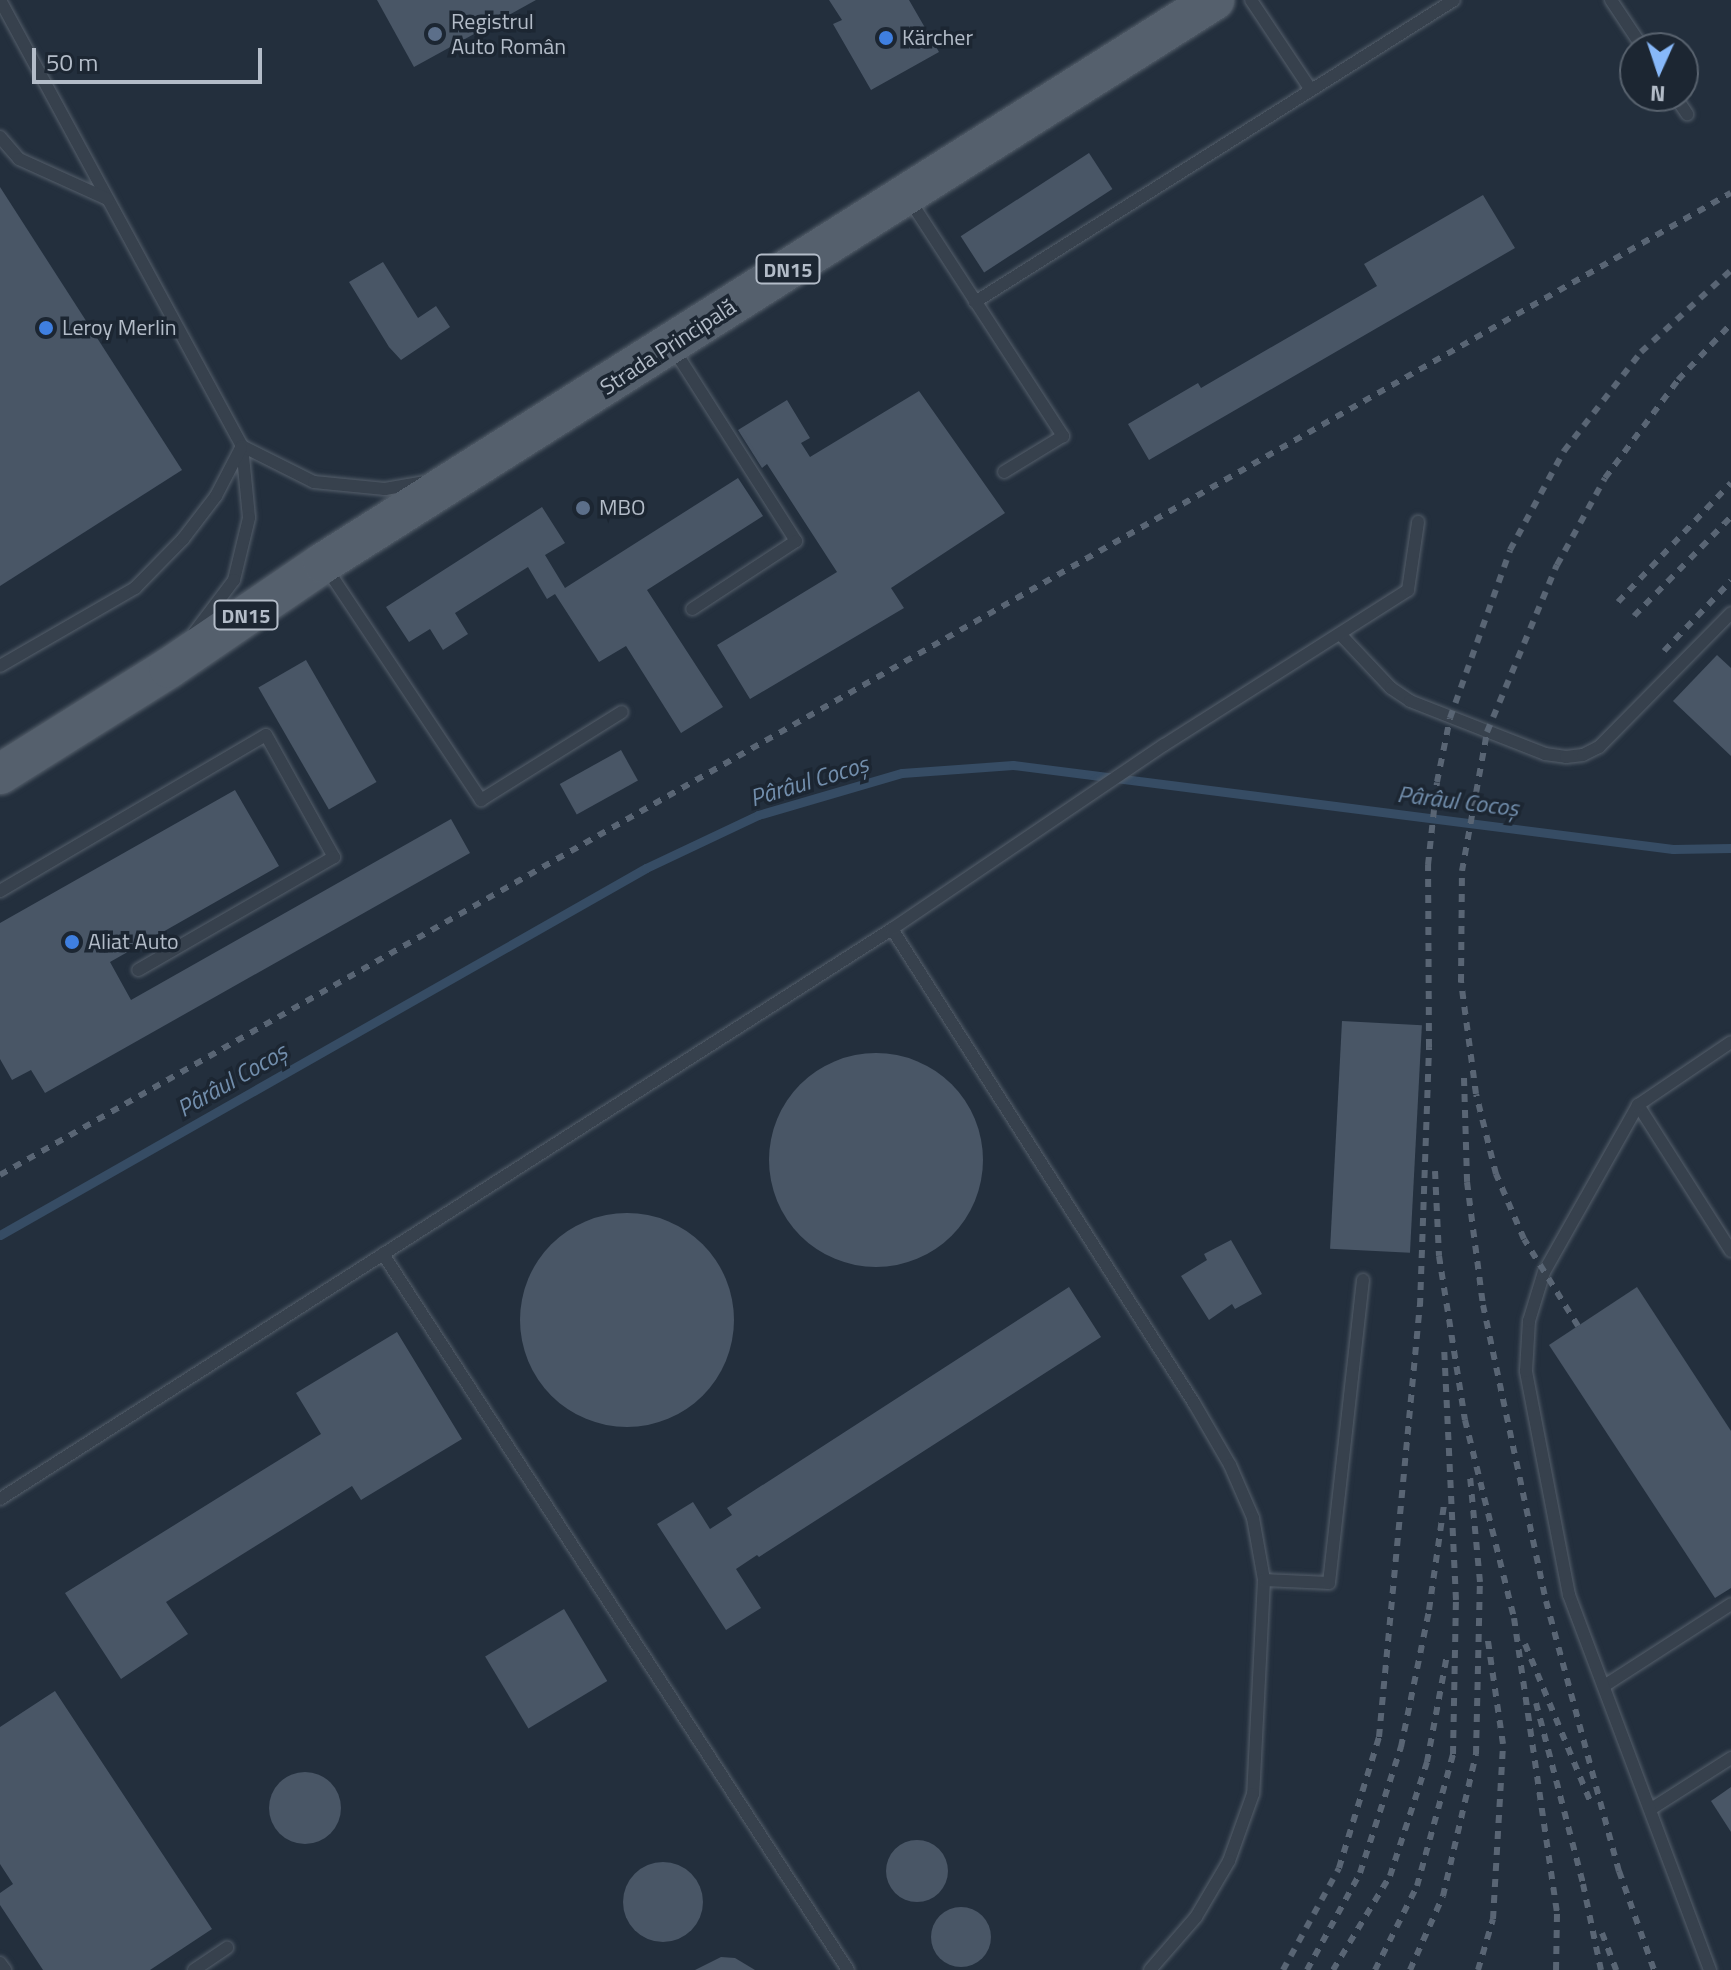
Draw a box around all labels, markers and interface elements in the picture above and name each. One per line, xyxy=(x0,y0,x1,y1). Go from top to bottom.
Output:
place label: Registrul Auto Român xyxy=(451,8,566,60)
marker: Registrul Auto Român xyxy=(426,25,444,43)
place label: Kärcher xyxy=(902,25,973,51)
marker: Kärcher xyxy=(877,29,895,47)
scale bar xyxy=(36,32,266,82)
north arrow xyxy=(1619,32,1699,112)
text: 50 m xyxy=(46,44,98,80)
text: N xyxy=(1649,77,1666,111)
road number: DN15 xyxy=(754,253,822,285)
street label: Strada Principală xyxy=(595,293,741,401)
place label: Leroy Merlin xyxy=(62,315,177,341)
marker: Leroy Merlin xyxy=(37,319,55,337)
place label: MBO xyxy=(599,495,646,521)
marker: MBO xyxy=(574,499,592,517)
road number: DN15 xyxy=(212,599,280,631)
water label: Pârâul Cocoș xyxy=(746,749,872,813)
water label: Pârâul Cocoș xyxy=(1396,779,1520,823)
place label: Aliat Auto xyxy=(88,929,179,955)
marker: Aliat Auto xyxy=(63,933,81,951)
water label: Pârâul Cocoș xyxy=(172,1037,292,1123)

